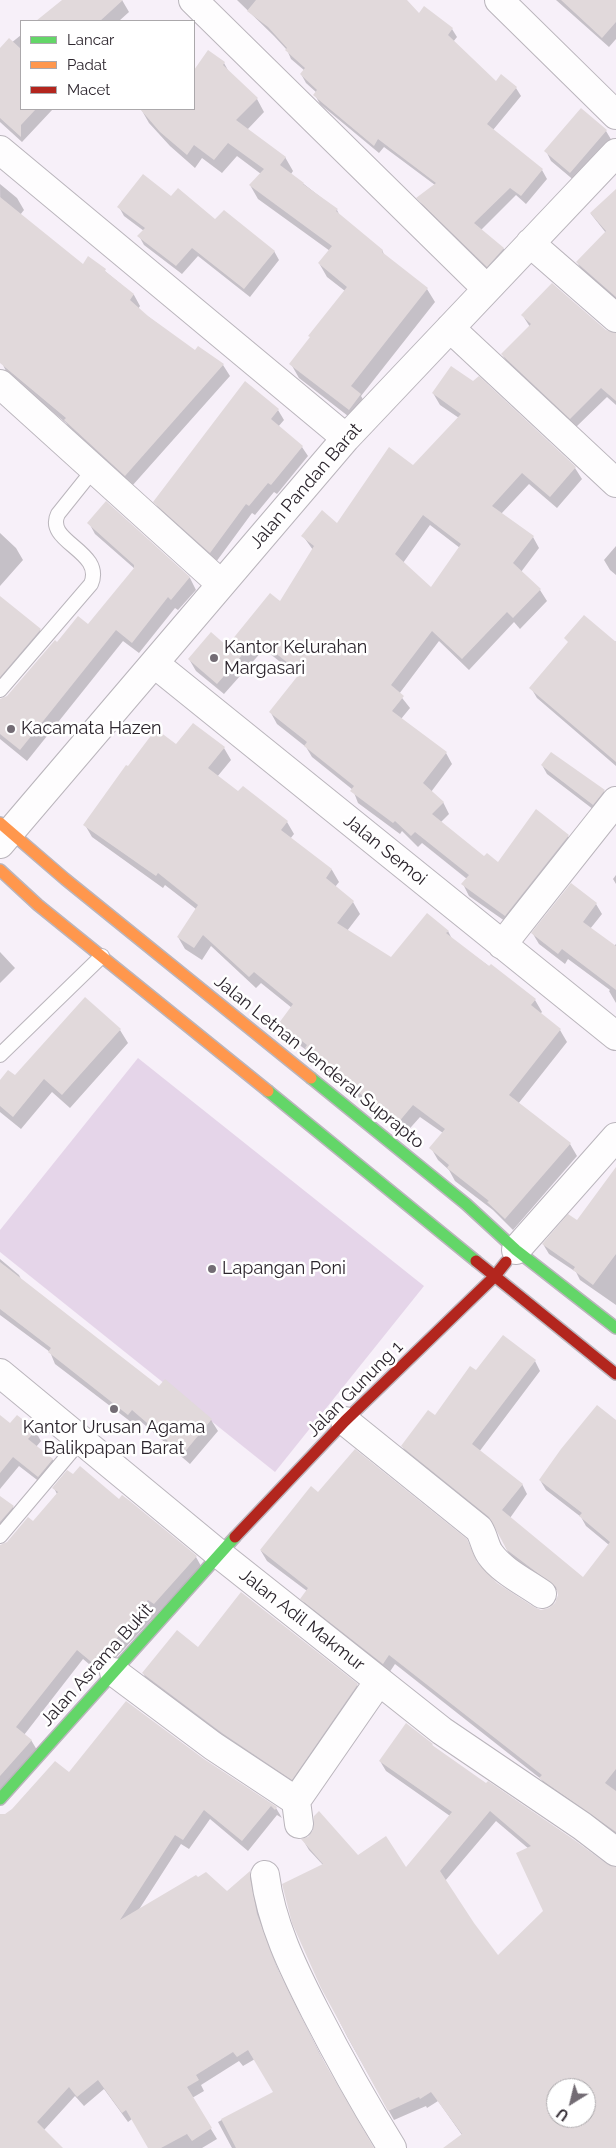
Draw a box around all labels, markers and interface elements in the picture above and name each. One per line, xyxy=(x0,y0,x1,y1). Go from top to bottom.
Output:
legend xyxy=(20,20,195,110)
text: Lancar xyxy=(67,31,114,49)
text: Padat xyxy=(67,56,107,74)
text: Macet xyxy=(67,81,110,99)
street label: Jalan Pandan Barat xyxy=(246,419,366,553)
place label: Kantor Kelurahan Margasari xyxy=(224,637,367,680)
marker: Kantor Kelurahan Margasari xyxy=(208,652,220,664)
place label: Kacamata Hazen xyxy=(21,718,162,740)
marker: Kacamata Hazen xyxy=(5,723,17,735)
street label: Jalan Semoi xyxy=(339,810,431,890)
street label: Jalan Letnan Jenderal Suprapto xyxy=(210,971,428,1153)
place label: Lapangan Poni xyxy=(222,1258,346,1280)
marker: Lapangan Poni xyxy=(206,1263,218,1275)
street label: Jalan Gunung 1 xyxy=(303,1337,407,1441)
marker: Kantor Urusan Agama Balikpapan Barat xyxy=(108,1403,120,1415)
place label: Kantor Urusan Agama Balikpapan Barat xyxy=(23,1417,205,1460)
street label: Jalan Adil Makmur xyxy=(235,1564,369,1676)
street label: Jalan Asrama Bukit xyxy=(36,1599,158,1731)
north arrow xyxy=(546,2078,596,2128)
text: U xyxy=(554,2105,572,2124)

